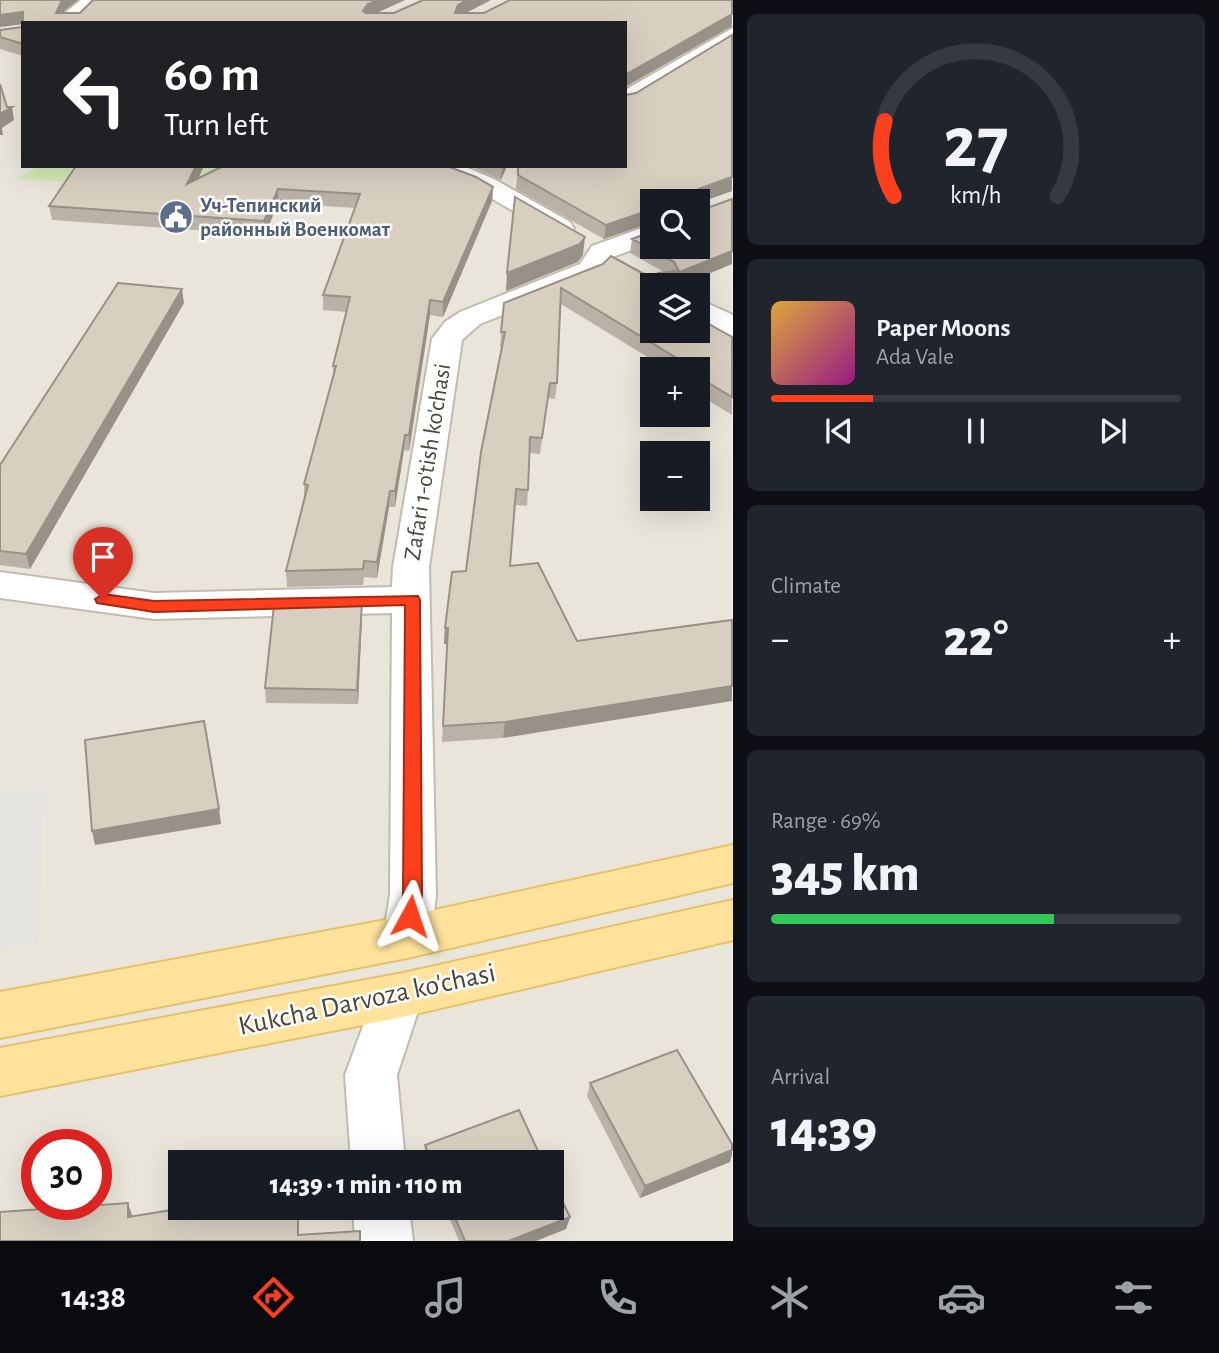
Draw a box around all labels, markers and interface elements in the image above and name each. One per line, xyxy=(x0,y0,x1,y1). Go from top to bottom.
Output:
icon: left xyxy=(49,49,140,140)
text: 60 m xyxy=(164,51,260,100)
text: 27 xyxy=(943,108,1009,181)
text: Turn left xyxy=(164,109,268,141)
text: km/h xyxy=(950,183,1002,208)
map controls xyxy=(640,189,710,511)
button: search xyxy=(640,189,710,259)
place label: Уч-Тепинский районный Военкомат xyxy=(200,195,391,240)
public building icon: Уч-Тепинский районный Военкомат xyxy=(157,198,195,236)
button: layers xyxy=(640,273,710,343)
text: Paper Moons xyxy=(876,315,1011,341)
text: Ada Vale xyxy=(876,346,954,369)
button: + xyxy=(640,357,710,427)
street label: Zafari 1-o'tish ko'chasi xyxy=(401,362,455,562)
icon: previous xyxy=(820,412,858,450)
icon: pause xyxy=(957,412,995,450)
icon: next xyxy=(1094,412,1132,450)
button: − xyxy=(640,441,710,511)
pin xyxy=(73,527,133,599)
icon: arrive xyxy=(84,538,122,576)
text: Climate xyxy=(771,575,841,598)
text: 22° xyxy=(943,613,1009,665)
text: − xyxy=(771,621,789,659)
text: + xyxy=(1163,621,1181,659)
text: Range · 69% xyxy=(771,810,881,833)
text: 345 km xyxy=(771,848,920,900)
position arrow xyxy=(373,879,447,953)
street label: Kukcha Darvoza ko'chasi xyxy=(236,959,498,1041)
text: Arrival xyxy=(771,1066,830,1089)
text: 14:39 xyxy=(771,1104,877,1156)
speed limit sign: 30 xyxy=(21,1129,112,1220)
text: 14:39 · 1 min · 110 m xyxy=(270,1172,462,1198)
icon: directions xyxy=(249,1273,298,1322)
icon: music xyxy=(421,1273,470,1322)
icon: phone xyxy=(593,1273,642,1322)
icon: climate xyxy=(765,1273,814,1322)
icon: car xyxy=(937,1273,986,1322)
icon: filters xyxy=(1109,1273,1158,1322)
text: 14:38 xyxy=(61,1281,126,1313)

